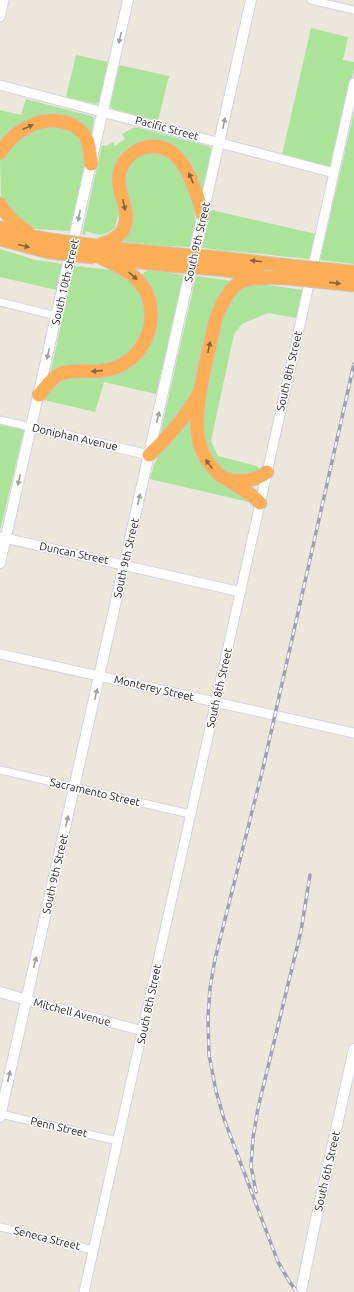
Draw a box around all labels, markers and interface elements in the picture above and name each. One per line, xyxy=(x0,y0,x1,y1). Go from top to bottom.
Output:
one-way arrow xyxy=(116,32,122,44)
street label: Pacific Street xyxy=(134,114,201,142)
one-way arrow xyxy=(221,116,227,129)
one-way arrow xyxy=(22,124,34,130)
one-way arrow xyxy=(187,172,193,184)
one-way arrow xyxy=(121,199,127,211)
street label: South 9th Street xyxy=(182,200,212,283)
one-way arrow xyxy=(76,210,82,222)
street label: South 10th Street xyxy=(49,237,81,326)
one-way arrow xyxy=(18,243,30,249)
one-way arrow xyxy=(250,258,262,264)
one-way arrow xyxy=(128,272,139,281)
one-way arrow xyxy=(329,280,341,286)
street label: South 8th Street xyxy=(274,329,304,412)
one-way arrow xyxy=(207,341,213,353)
one-way arrow xyxy=(45,348,51,360)
one-way arrow xyxy=(91,367,103,374)
one-way arrow xyxy=(155,410,161,423)
street label: Doniphan Avenue xyxy=(31,421,119,453)
one-way arrow xyxy=(205,458,213,469)
one-way arrow xyxy=(15,474,21,487)
one-way arrow xyxy=(137,493,143,505)
street label: South 9th Street xyxy=(111,516,141,599)
street label: Duncan Street xyxy=(38,540,110,566)
street label: South 8th Street xyxy=(204,646,234,729)
street label: Monterey Street xyxy=(113,673,196,703)
one-way arrow xyxy=(93,688,99,700)
street label: Sacramento Street xyxy=(49,776,142,808)
one-way arrow xyxy=(64,815,70,827)
street label: South 9th Street xyxy=(40,832,70,915)
one-way arrow xyxy=(33,955,39,968)
street label: South 8th Street xyxy=(135,962,163,1045)
street label: Mitchell Avenue xyxy=(32,996,112,1028)
one-way arrow xyxy=(7,1069,13,1082)
street label: Penn Street xyxy=(29,1115,89,1140)
street label: South 6th Street xyxy=(312,1129,342,1212)
street label: Seneca Street xyxy=(12,1224,82,1252)

